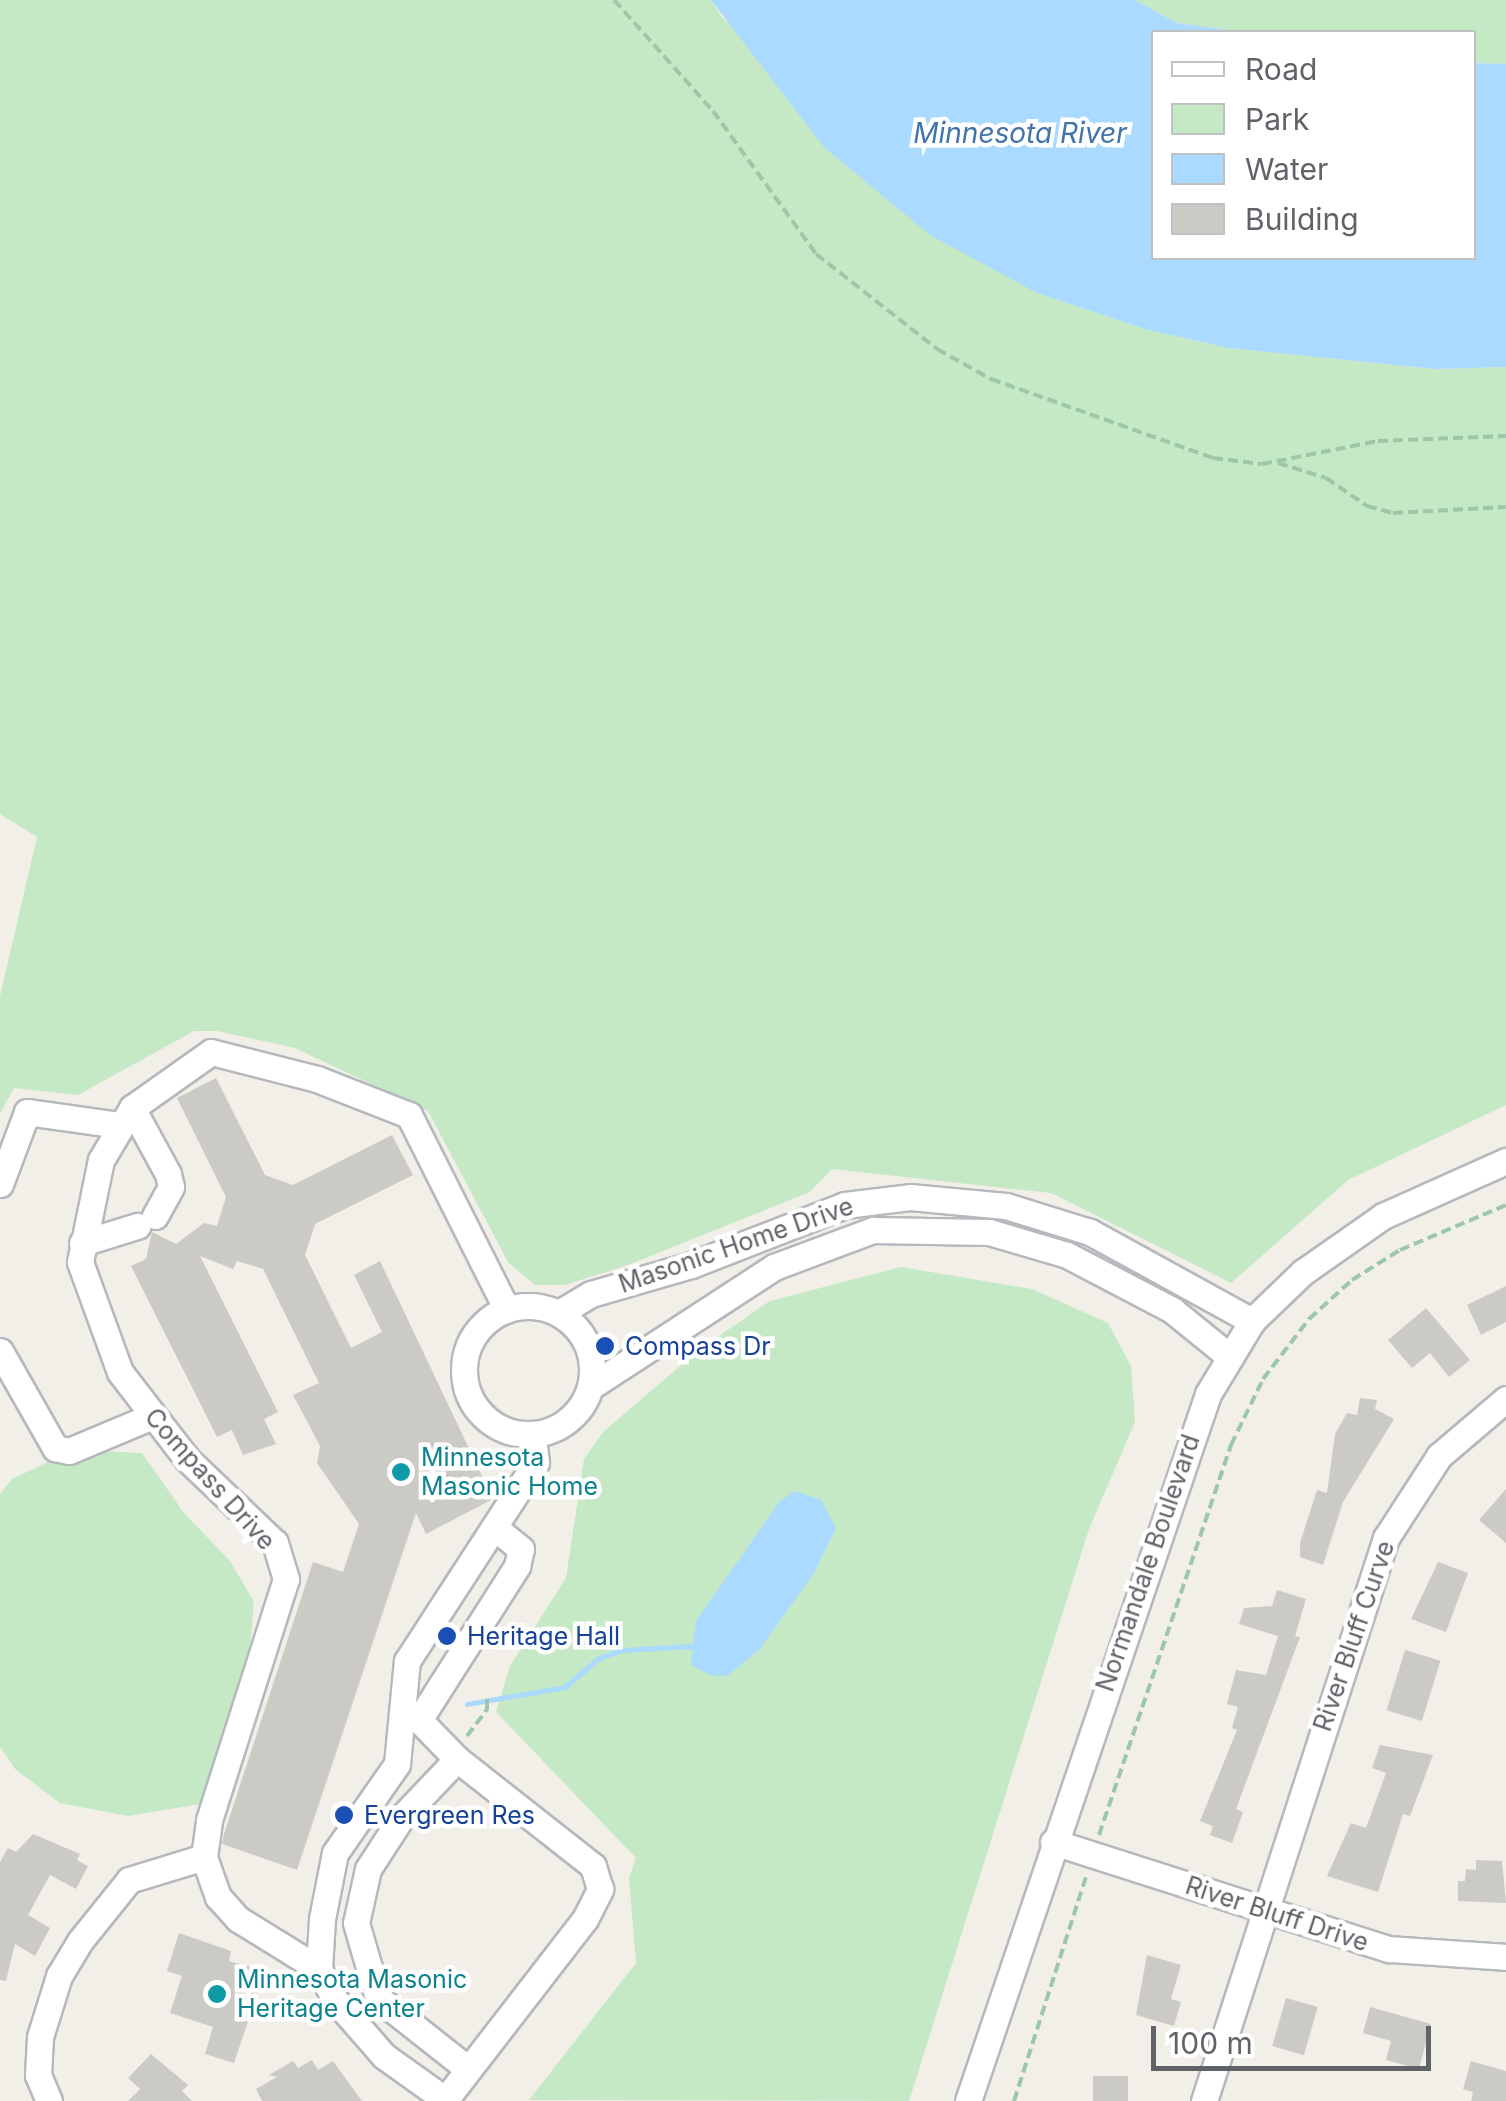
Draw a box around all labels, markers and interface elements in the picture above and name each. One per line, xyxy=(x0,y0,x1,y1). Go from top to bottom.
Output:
legend xyxy=(1151,30,1476,260)
text: Road xyxy=(1245,51,1317,87)
text: Park xyxy=(1245,101,1309,137)
water label: Minnesota River xyxy=(913,116,1127,150)
text: Water xyxy=(1245,151,1328,187)
text: Building xyxy=(1245,201,1359,237)
street label: Masonic Home Drive xyxy=(615,1191,857,1299)
place label: Compass Dr xyxy=(625,1331,771,1361)
marker: Compass Dr xyxy=(594,1335,616,1357)
street label: Compass Drive xyxy=(139,1402,281,1556)
street label: Normandale Boulevard xyxy=(1090,1431,1206,1695)
place label: Minnesota Masonic Home xyxy=(421,1443,598,1502)
marker: Minnesota Masonic Home xyxy=(390,1461,412,1483)
street label: River Bluff Curve xyxy=(1307,1537,1401,1735)
place label: Heritage Hall xyxy=(467,1621,620,1651)
marker: Heritage Hall xyxy=(436,1625,458,1647)
place label: Evergreen Res xyxy=(364,1800,535,1830)
marker: Evergreen Res xyxy=(333,1804,355,1826)
street label: River Bluff Drive xyxy=(1182,1870,1372,1958)
place label: Minnesota Masonic Heritage Center xyxy=(237,1965,467,2024)
marker: Minnesota Masonic Heritage Center xyxy=(206,1983,228,2005)
scale bar xyxy=(1156,2006,1436,2068)
text: 100 m xyxy=(1168,2025,1253,2061)

